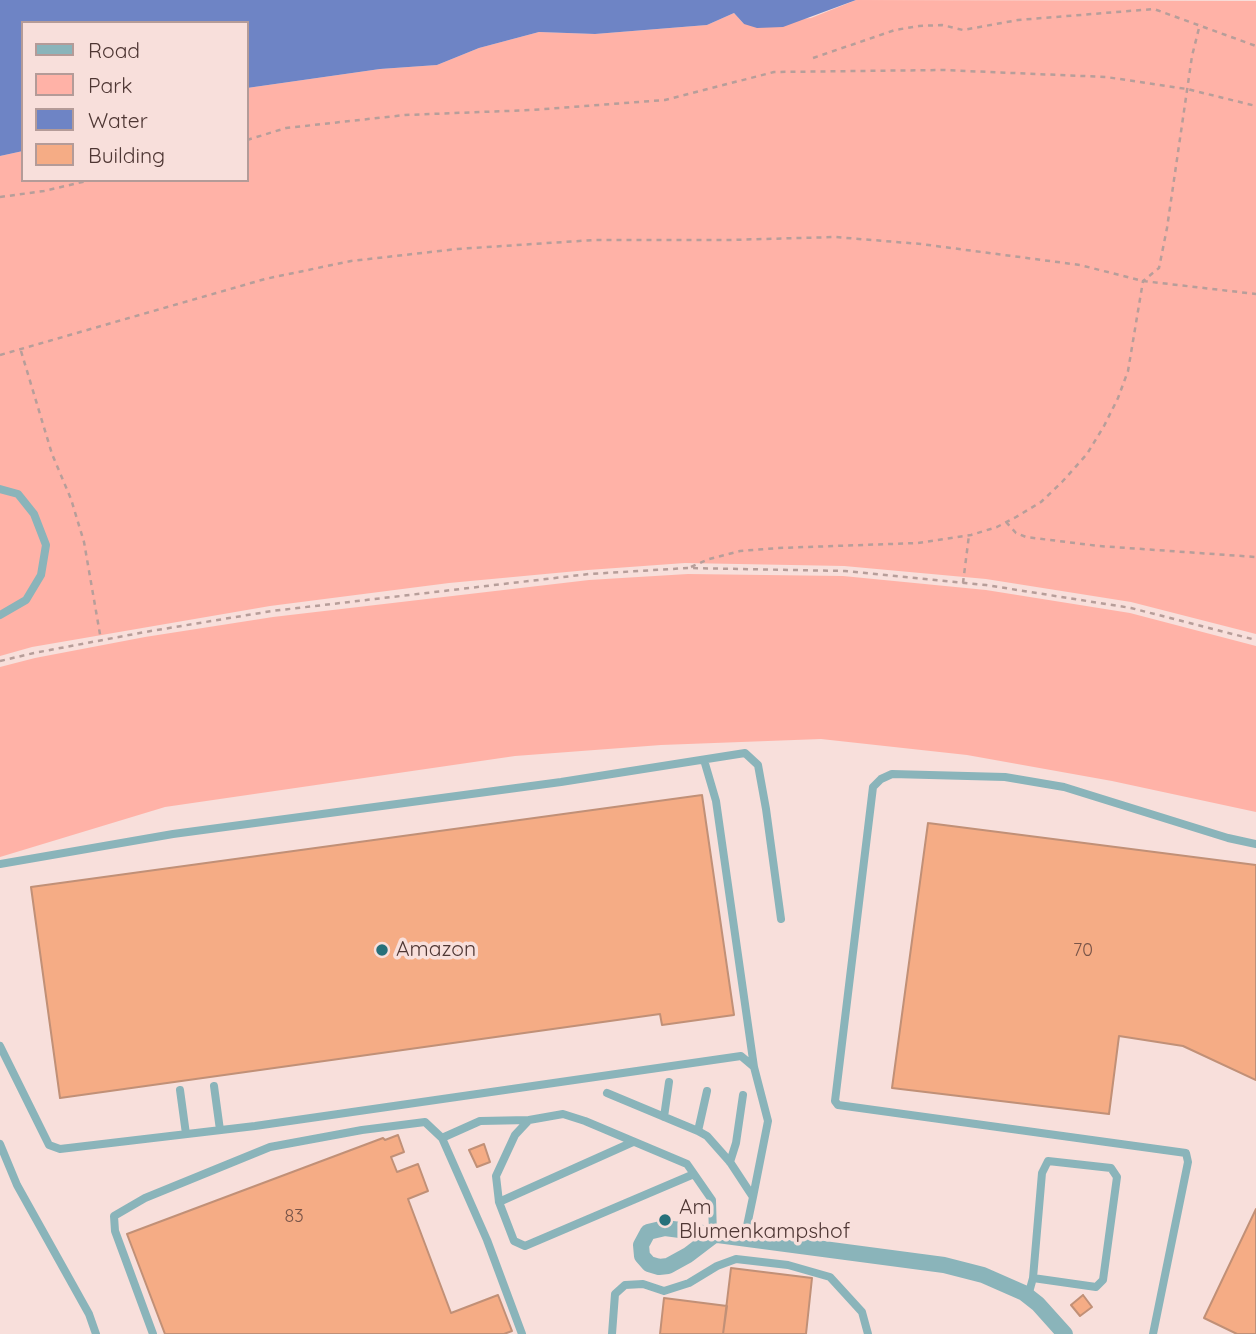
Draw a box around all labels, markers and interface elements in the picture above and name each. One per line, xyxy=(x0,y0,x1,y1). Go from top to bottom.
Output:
legend xyxy=(21,21,248,182)
text: Road xyxy=(88,37,140,63)
text: Park xyxy=(88,72,132,98)
text: Water xyxy=(88,107,148,133)
text: Building xyxy=(88,142,165,168)
place label: Amazon xyxy=(396,937,476,963)
house number: 70 xyxy=(1073,940,1093,962)
marker: Amazon xyxy=(374,942,390,958)
place label: Am Blumenkampshof xyxy=(679,1195,850,1245)
house number: 83 xyxy=(284,1206,304,1228)
marker: Am Blumenkampshof xyxy=(657,1212,673,1228)

